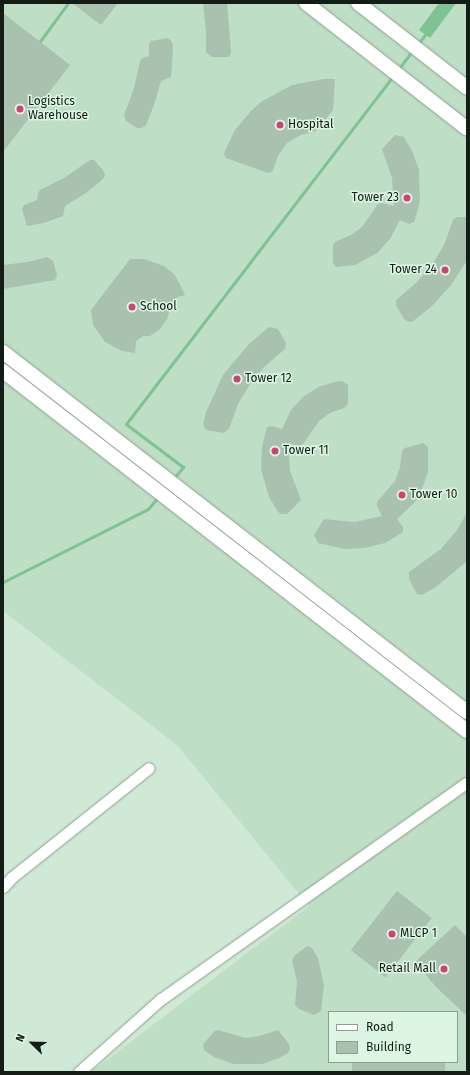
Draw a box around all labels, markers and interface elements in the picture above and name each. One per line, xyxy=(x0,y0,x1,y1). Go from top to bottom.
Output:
place label: Logistics Warehouse xyxy=(28,95,88,123)
marker: Logistics Warehouse xyxy=(15,104,25,114)
place label: Hospital xyxy=(288,118,333,132)
marker: Hospital xyxy=(275,120,285,130)
place label: Tower 23 xyxy=(352,191,399,205)
marker: Tower 23 xyxy=(402,193,412,203)
place label: Tower 24 xyxy=(389,263,437,277)
marker: Tower 24 xyxy=(440,265,450,275)
place label: School xyxy=(140,300,177,314)
marker: School xyxy=(127,302,137,312)
place label: Tower 12 xyxy=(245,372,292,386)
marker: Tower 12 xyxy=(232,374,242,384)
place label: Tower 11 xyxy=(283,444,329,458)
marker: Tower 11 xyxy=(270,446,280,456)
place label: Tower 10 xyxy=(410,488,457,502)
marker: Tower 10 xyxy=(397,490,407,500)
place label: MLCP 1 xyxy=(400,927,437,941)
marker: MLCP 1 xyxy=(387,929,397,939)
place label: Retail Mall xyxy=(379,962,436,976)
marker: Retail Mall xyxy=(439,964,449,974)
legend xyxy=(328,1011,458,1063)
text: Road xyxy=(366,1020,394,1034)
north arrow xyxy=(12,1023,52,1063)
text: N xyxy=(13,1032,28,1044)
text: Building xyxy=(366,1040,411,1054)

